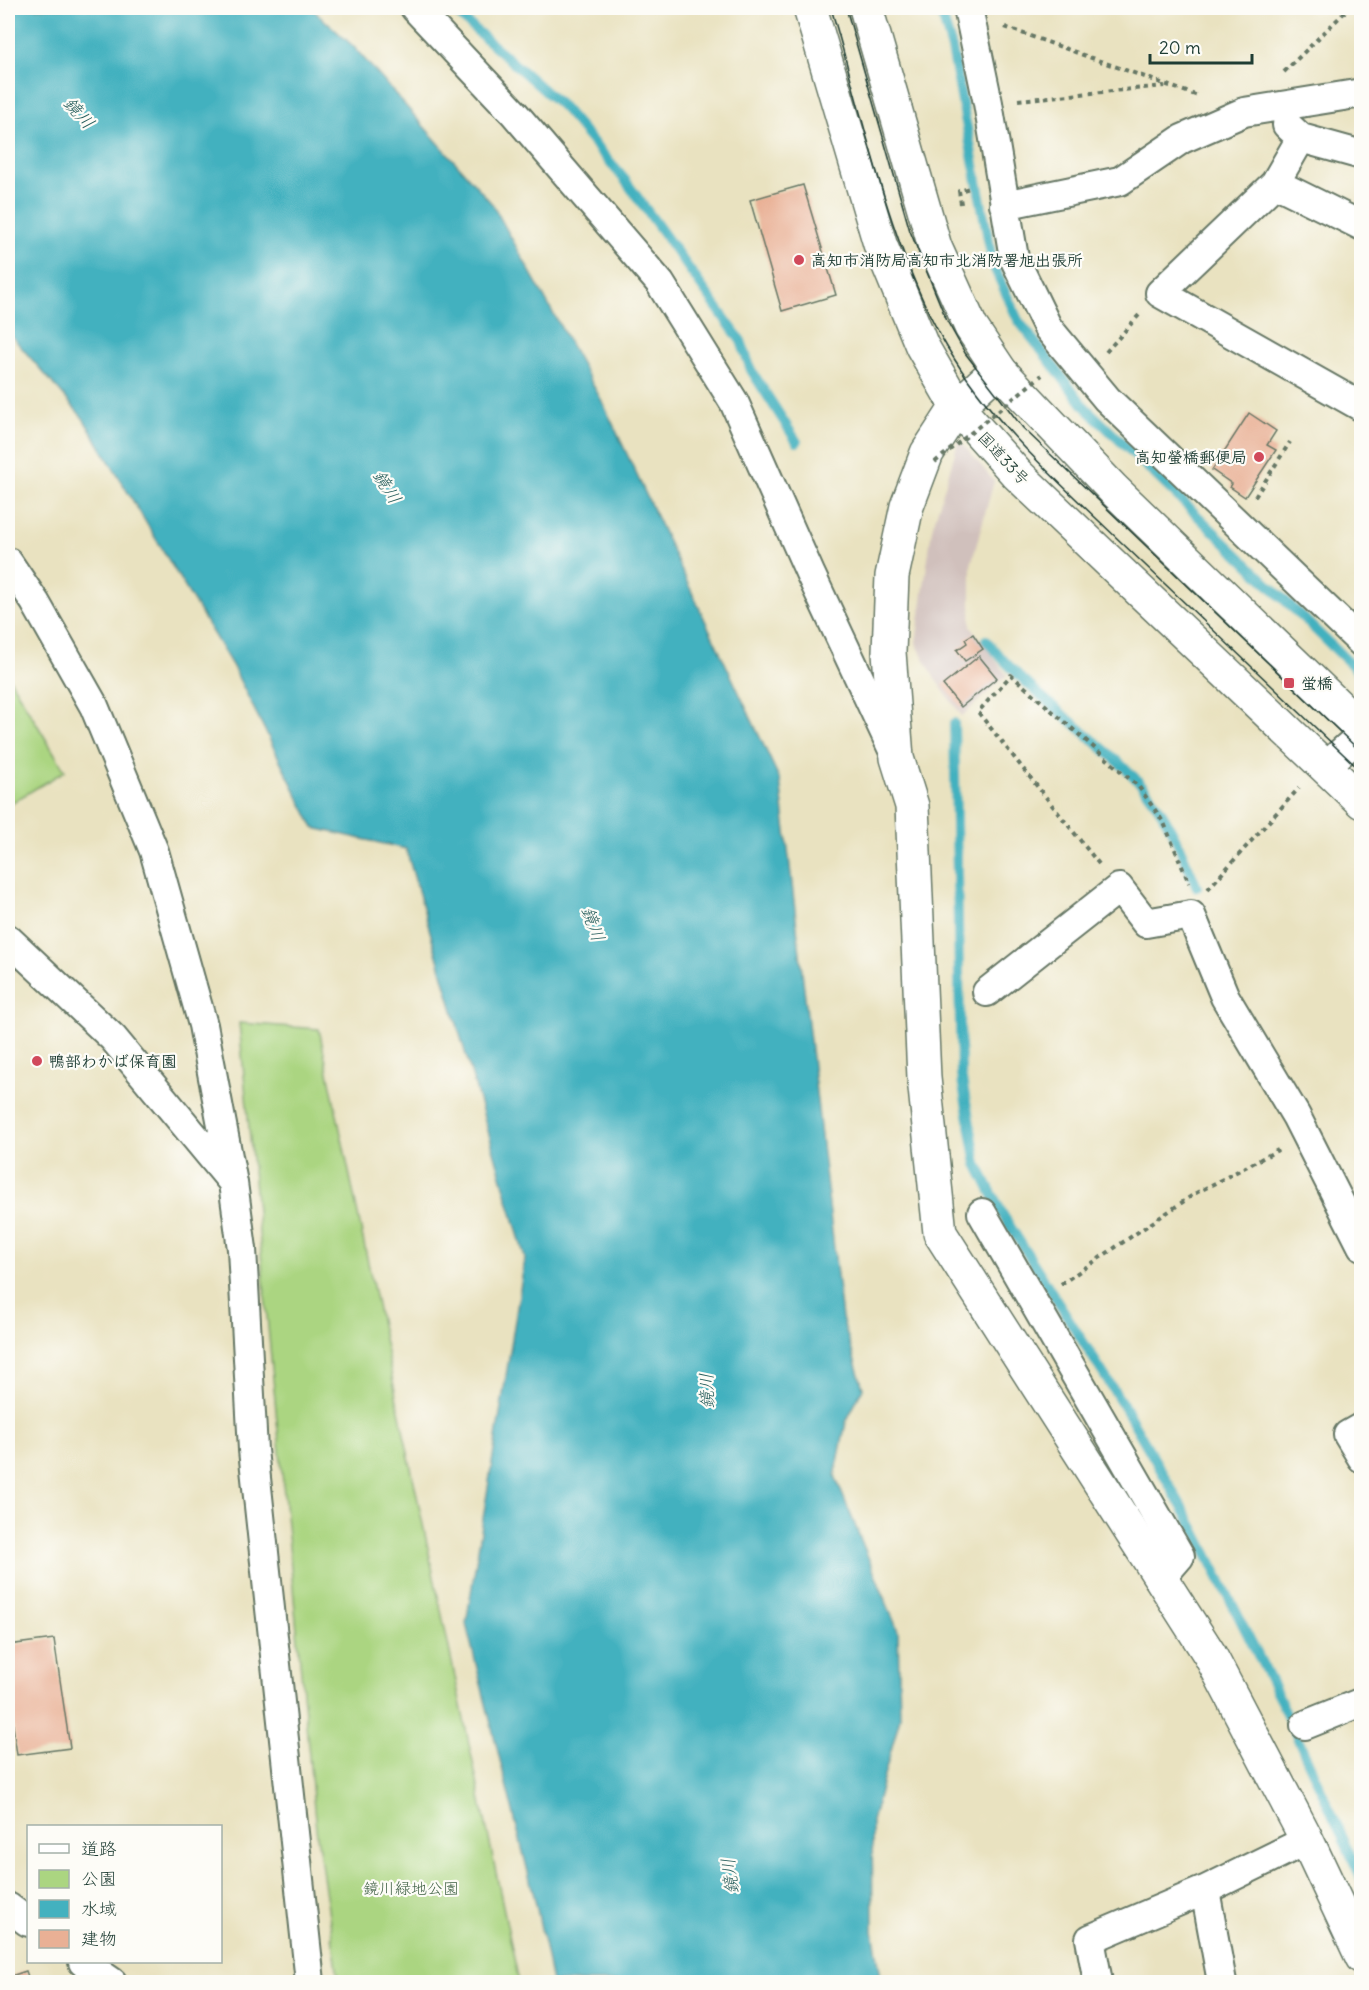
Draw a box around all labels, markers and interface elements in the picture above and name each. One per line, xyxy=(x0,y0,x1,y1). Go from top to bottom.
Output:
scale bar xyxy=(1150,27,1252,65)
text: 20 m xyxy=(1159,36,1201,59)
water label: 鏡川 xyxy=(59,92,100,134)
place label: 高知市消防局高知市北消防署旭出張所 xyxy=(811,250,1083,270)
marker: 高知市消防局高知市北消防署旭出張所 xyxy=(792,253,806,267)
street label: 国道33号 xyxy=(974,427,1034,489)
place label: 高知螢橋郵便局 xyxy=(1135,447,1247,467)
marker: 高知螢橋郵便局 xyxy=(1252,450,1266,464)
water label: 鏡川 xyxy=(368,465,407,508)
place label: 蛍橋 xyxy=(1301,673,1333,693)
marker: 蛍橋 xyxy=(1282,676,1296,690)
water label: 鏡川 xyxy=(577,903,610,945)
place label: 鴨部わかば保育園 xyxy=(49,1051,177,1071)
marker: 鴨部わかば保育園 xyxy=(30,1054,44,1068)
water label: 鏡川 xyxy=(694,1373,719,1409)
legend xyxy=(27,1825,222,1963)
text: 道路 xyxy=(81,1837,117,1860)
water label: 鏡川 xyxy=(716,1857,743,1895)
text: 公園 xyxy=(81,1867,117,1890)
park label: 鏡川緑地公園 xyxy=(363,1878,459,1898)
text: 水域 xyxy=(81,1897,117,1920)
text: 建物 xyxy=(81,1927,117,1950)

